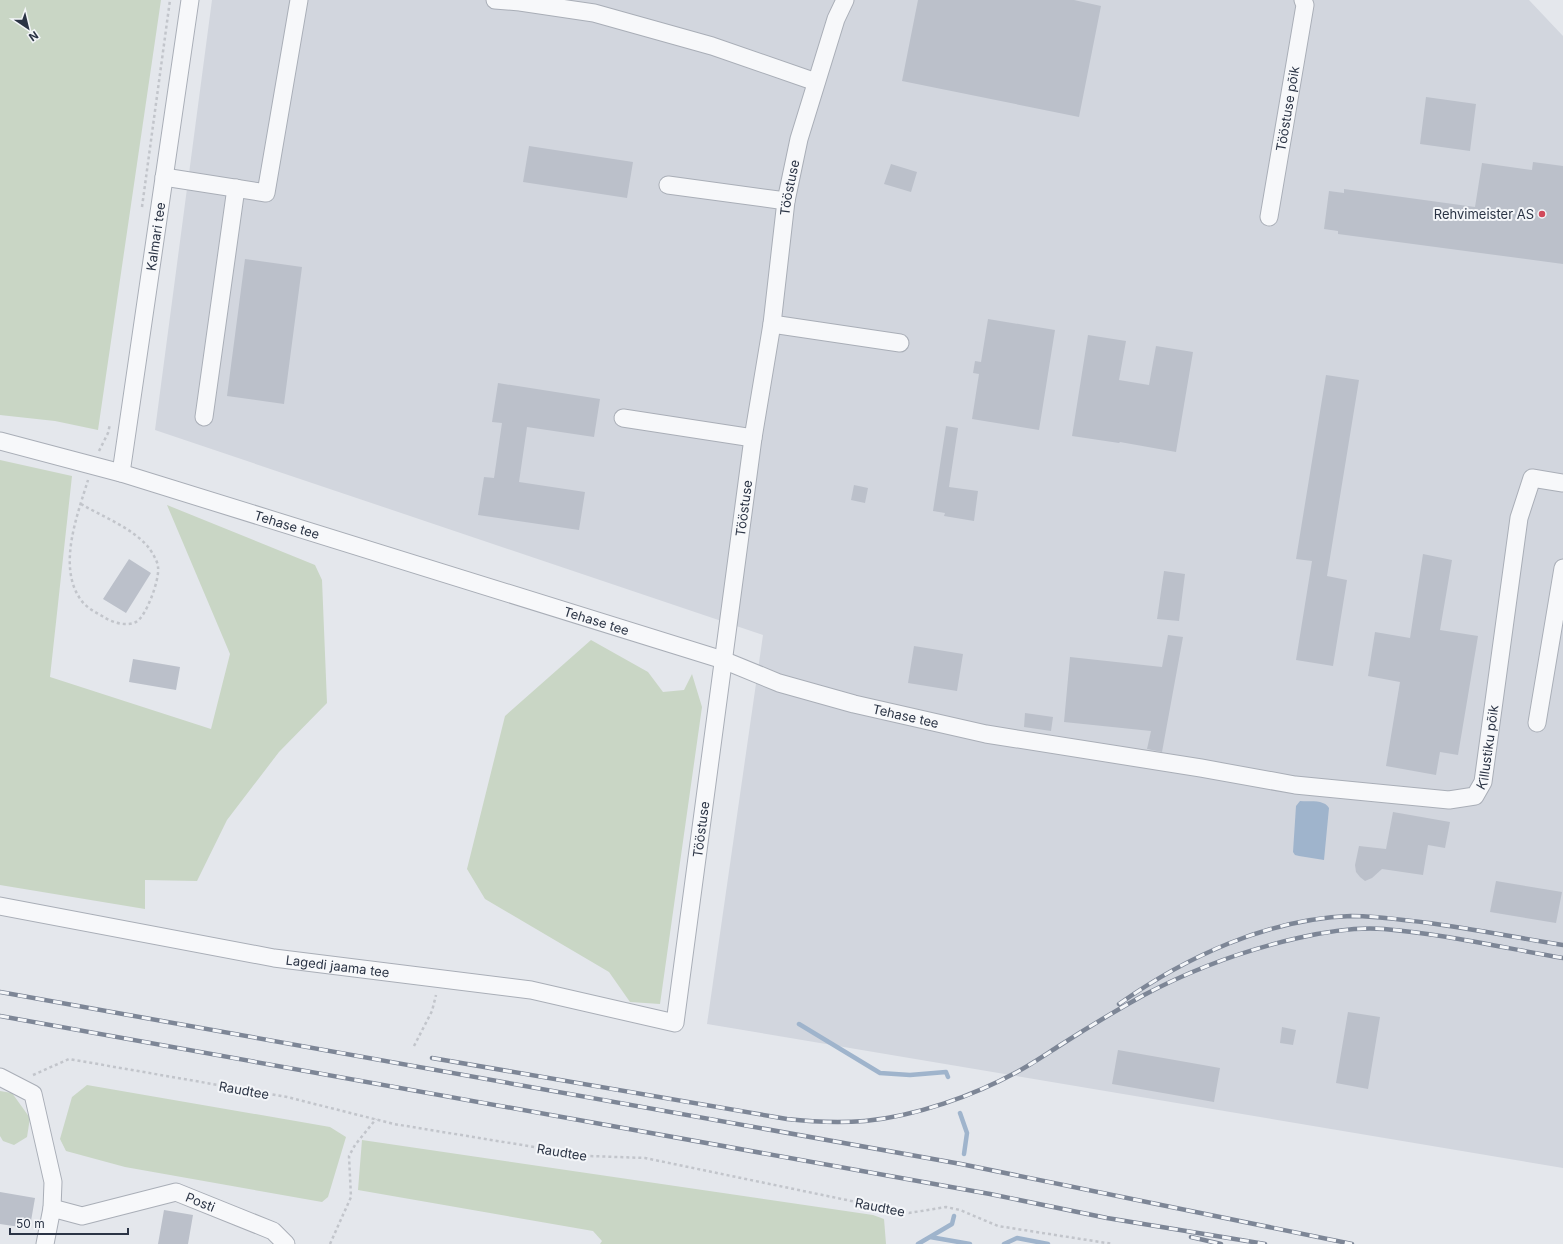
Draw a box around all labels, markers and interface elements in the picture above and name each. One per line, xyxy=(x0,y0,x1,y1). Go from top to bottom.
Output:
north arrow xyxy=(8,8,48,48)
text: N xyxy=(26,28,41,44)
street label: Tööstuse põik xyxy=(1272,65,1303,152)
street label: Tööstuse xyxy=(776,158,802,216)
street label: Kalmari tee xyxy=(143,201,168,272)
place label: Rehvimeister AS xyxy=(1434,206,1534,222)
marker: Rehvimeister AS xyxy=(1537,209,1547,219)
street label: Tööstuse xyxy=(732,479,755,537)
street label: Tehase tee xyxy=(252,507,322,542)
street label: Tehase tee xyxy=(562,603,631,638)
street label: Tehase tee xyxy=(871,700,940,731)
street label: Killustiku põik xyxy=(1473,704,1501,792)
street label: Tööstuse xyxy=(689,800,712,858)
street label: Lagedi jaama tee xyxy=(285,952,390,980)
street label: Raudtee xyxy=(218,1078,270,1102)
street label: Raudtee xyxy=(536,1140,588,1164)
street label: Posti xyxy=(183,1189,217,1215)
street label: Raudtee xyxy=(854,1194,906,1220)
scale bar xyxy=(10,1210,128,1236)
text: 50 m xyxy=(16,1216,45,1231)

